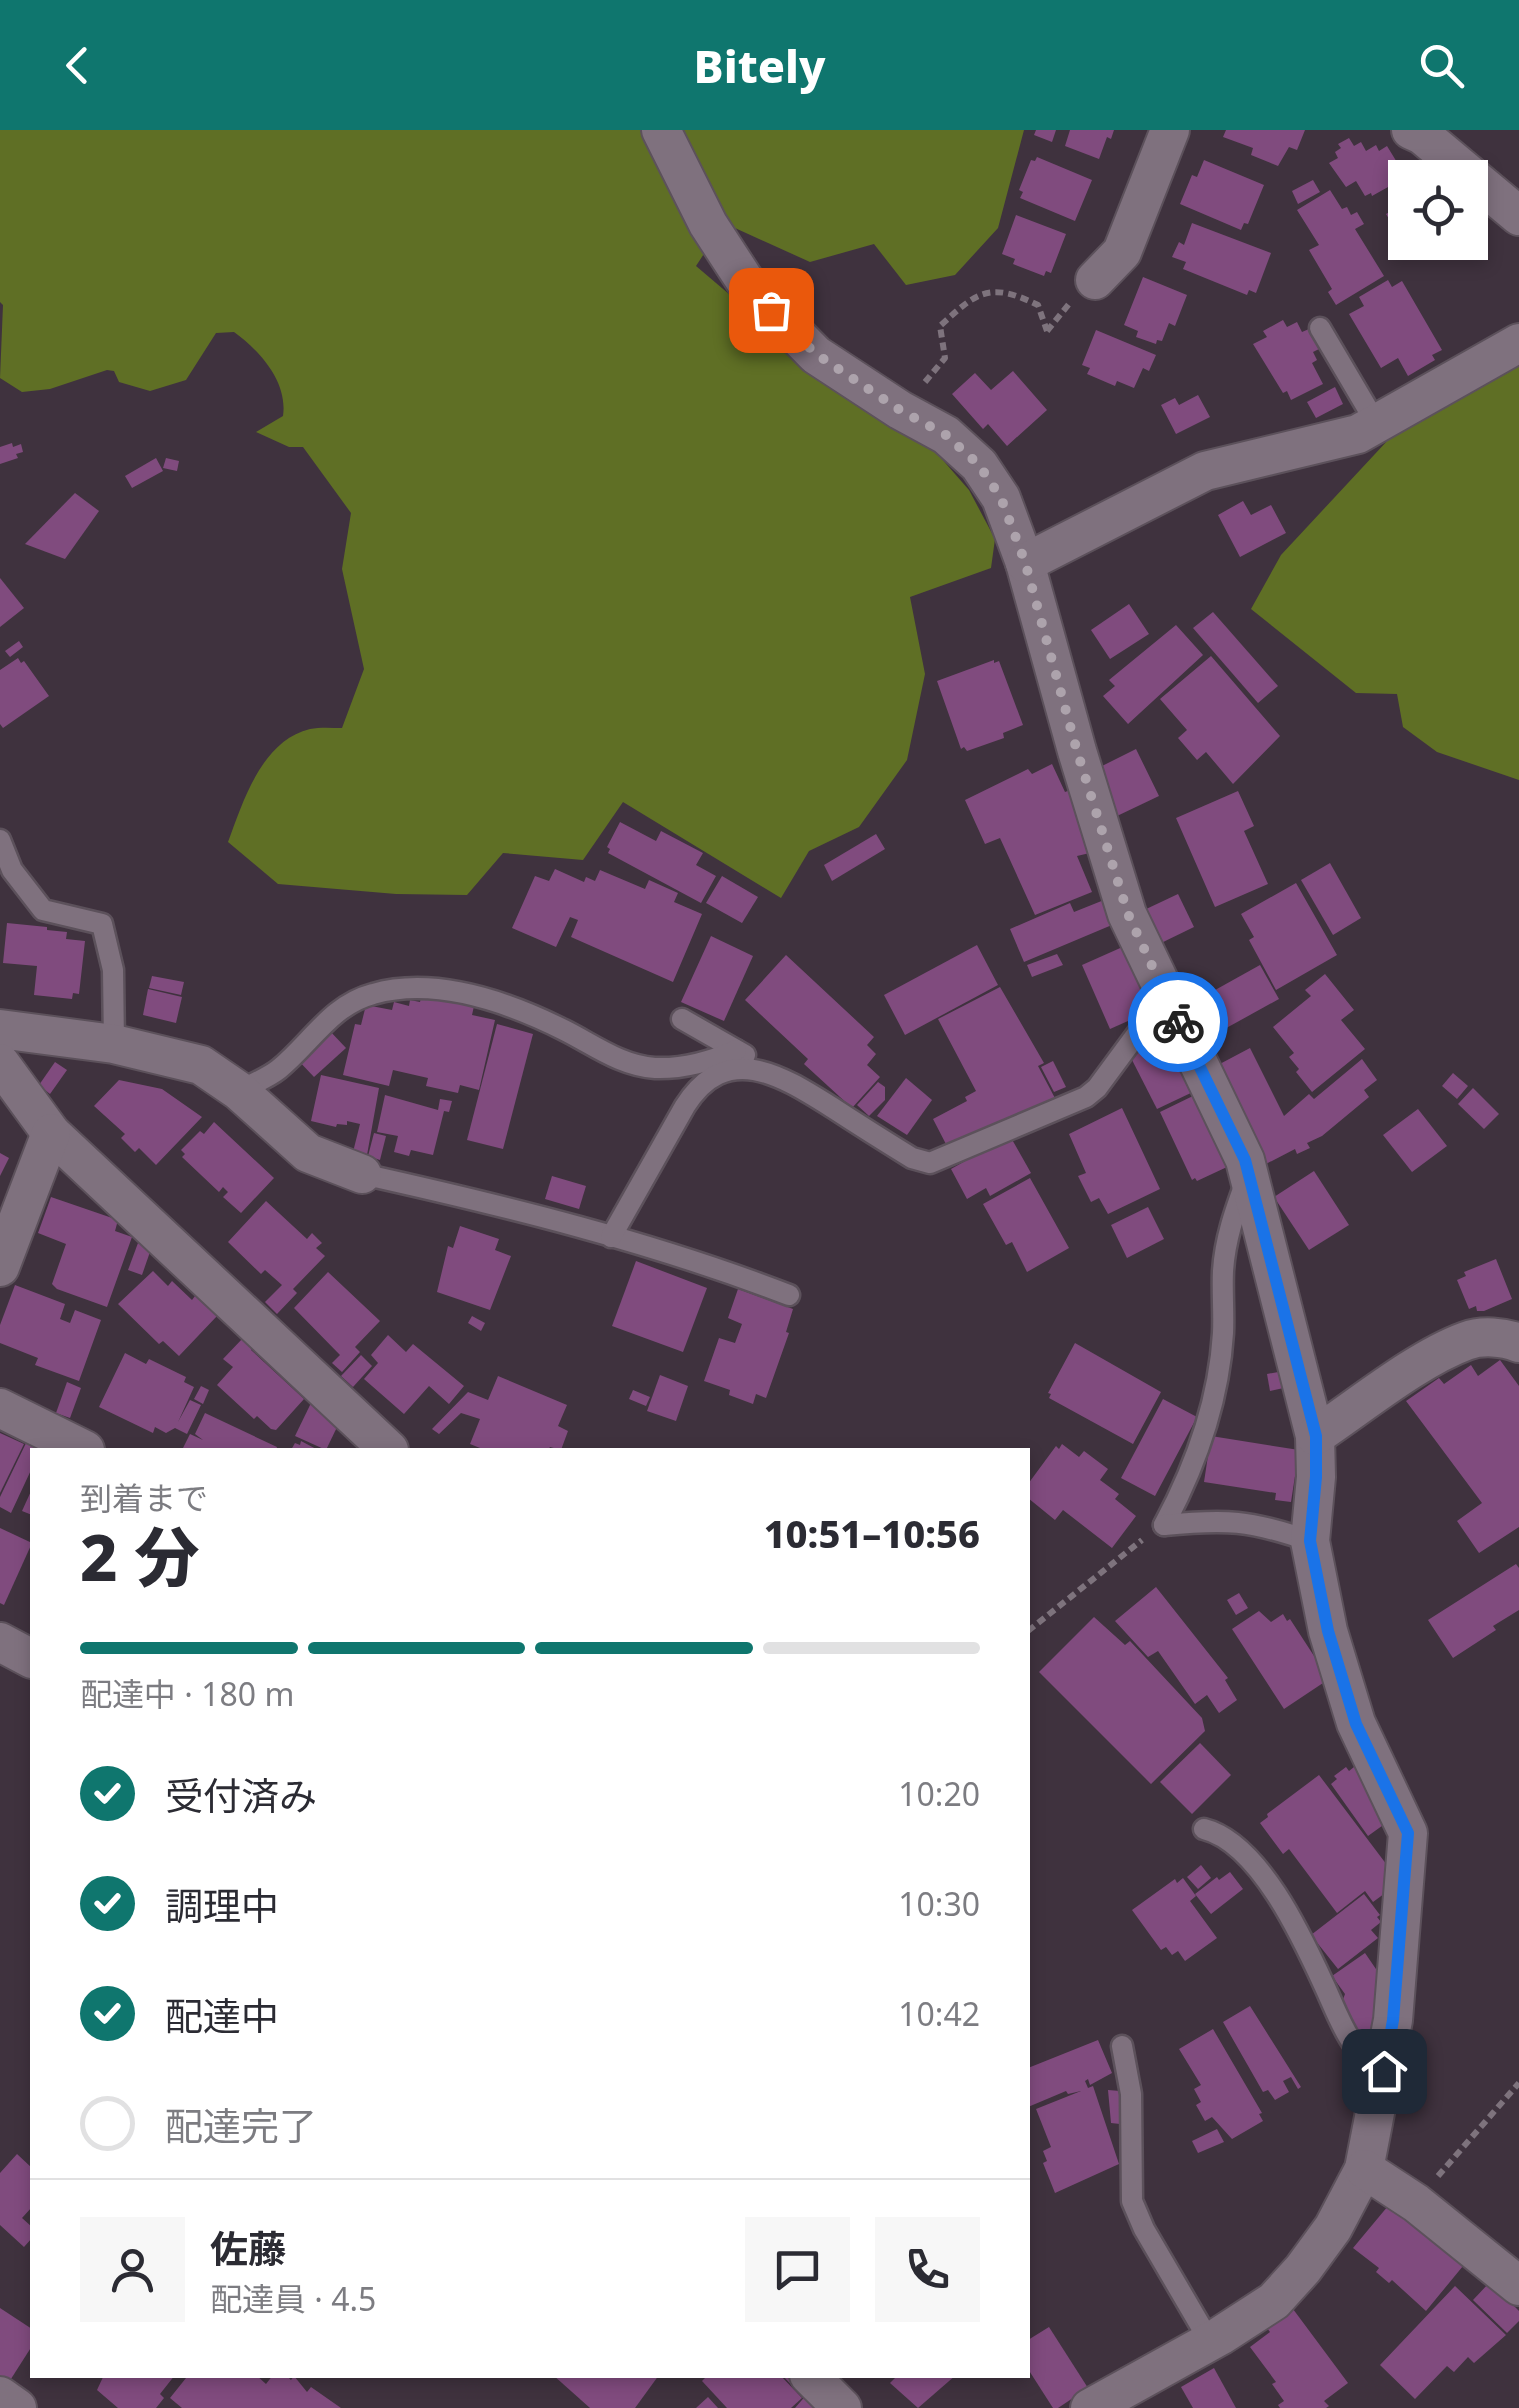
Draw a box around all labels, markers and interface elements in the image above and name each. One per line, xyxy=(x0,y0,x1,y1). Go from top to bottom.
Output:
text: Bitely xyxy=(694,35,825,96)
icon: back xyxy=(50,38,105,93)
icon: search xyxy=(1414,38,1469,93)
map controls xyxy=(1388,160,1488,260)
button: locate xyxy=(1388,160,1488,260)
pin xyxy=(729,268,814,353)
icon: bag xyxy=(744,283,799,338)
courier xyxy=(1128,972,1228,1072)
icon: bike xyxy=(1151,995,1206,1050)
text: 到着まで xyxy=(80,1476,208,1519)
text: 10:51–10:56 xyxy=(764,1507,980,1559)
text: 2 分 xyxy=(80,1512,199,1600)
text: 配達中 · 180 m xyxy=(80,1672,294,1715)
icon: check xyxy=(80,1766,135,1821)
text: 受付済み xyxy=(165,1769,317,1821)
text: 10:20 xyxy=(898,1772,980,1815)
icon: check xyxy=(80,1876,135,1931)
text: 調理中 xyxy=(165,1879,279,1931)
text: 10:30 xyxy=(898,1882,980,1925)
icon: check xyxy=(80,1986,135,2041)
text: 配達中 xyxy=(165,1989,279,2041)
text: 10:42 xyxy=(898,1992,980,2035)
pin xyxy=(1342,2029,1427,2114)
icon: home xyxy=(1357,2044,1412,2099)
text: 配達完了 xyxy=(165,2099,317,2151)
button: person xyxy=(80,2217,185,2322)
button: chat xyxy=(745,2217,850,2322)
button: phone xyxy=(875,2217,980,2322)
text: 佐藤 xyxy=(210,2222,286,2274)
text: 配達員 · 4.5 xyxy=(210,2277,376,2320)

